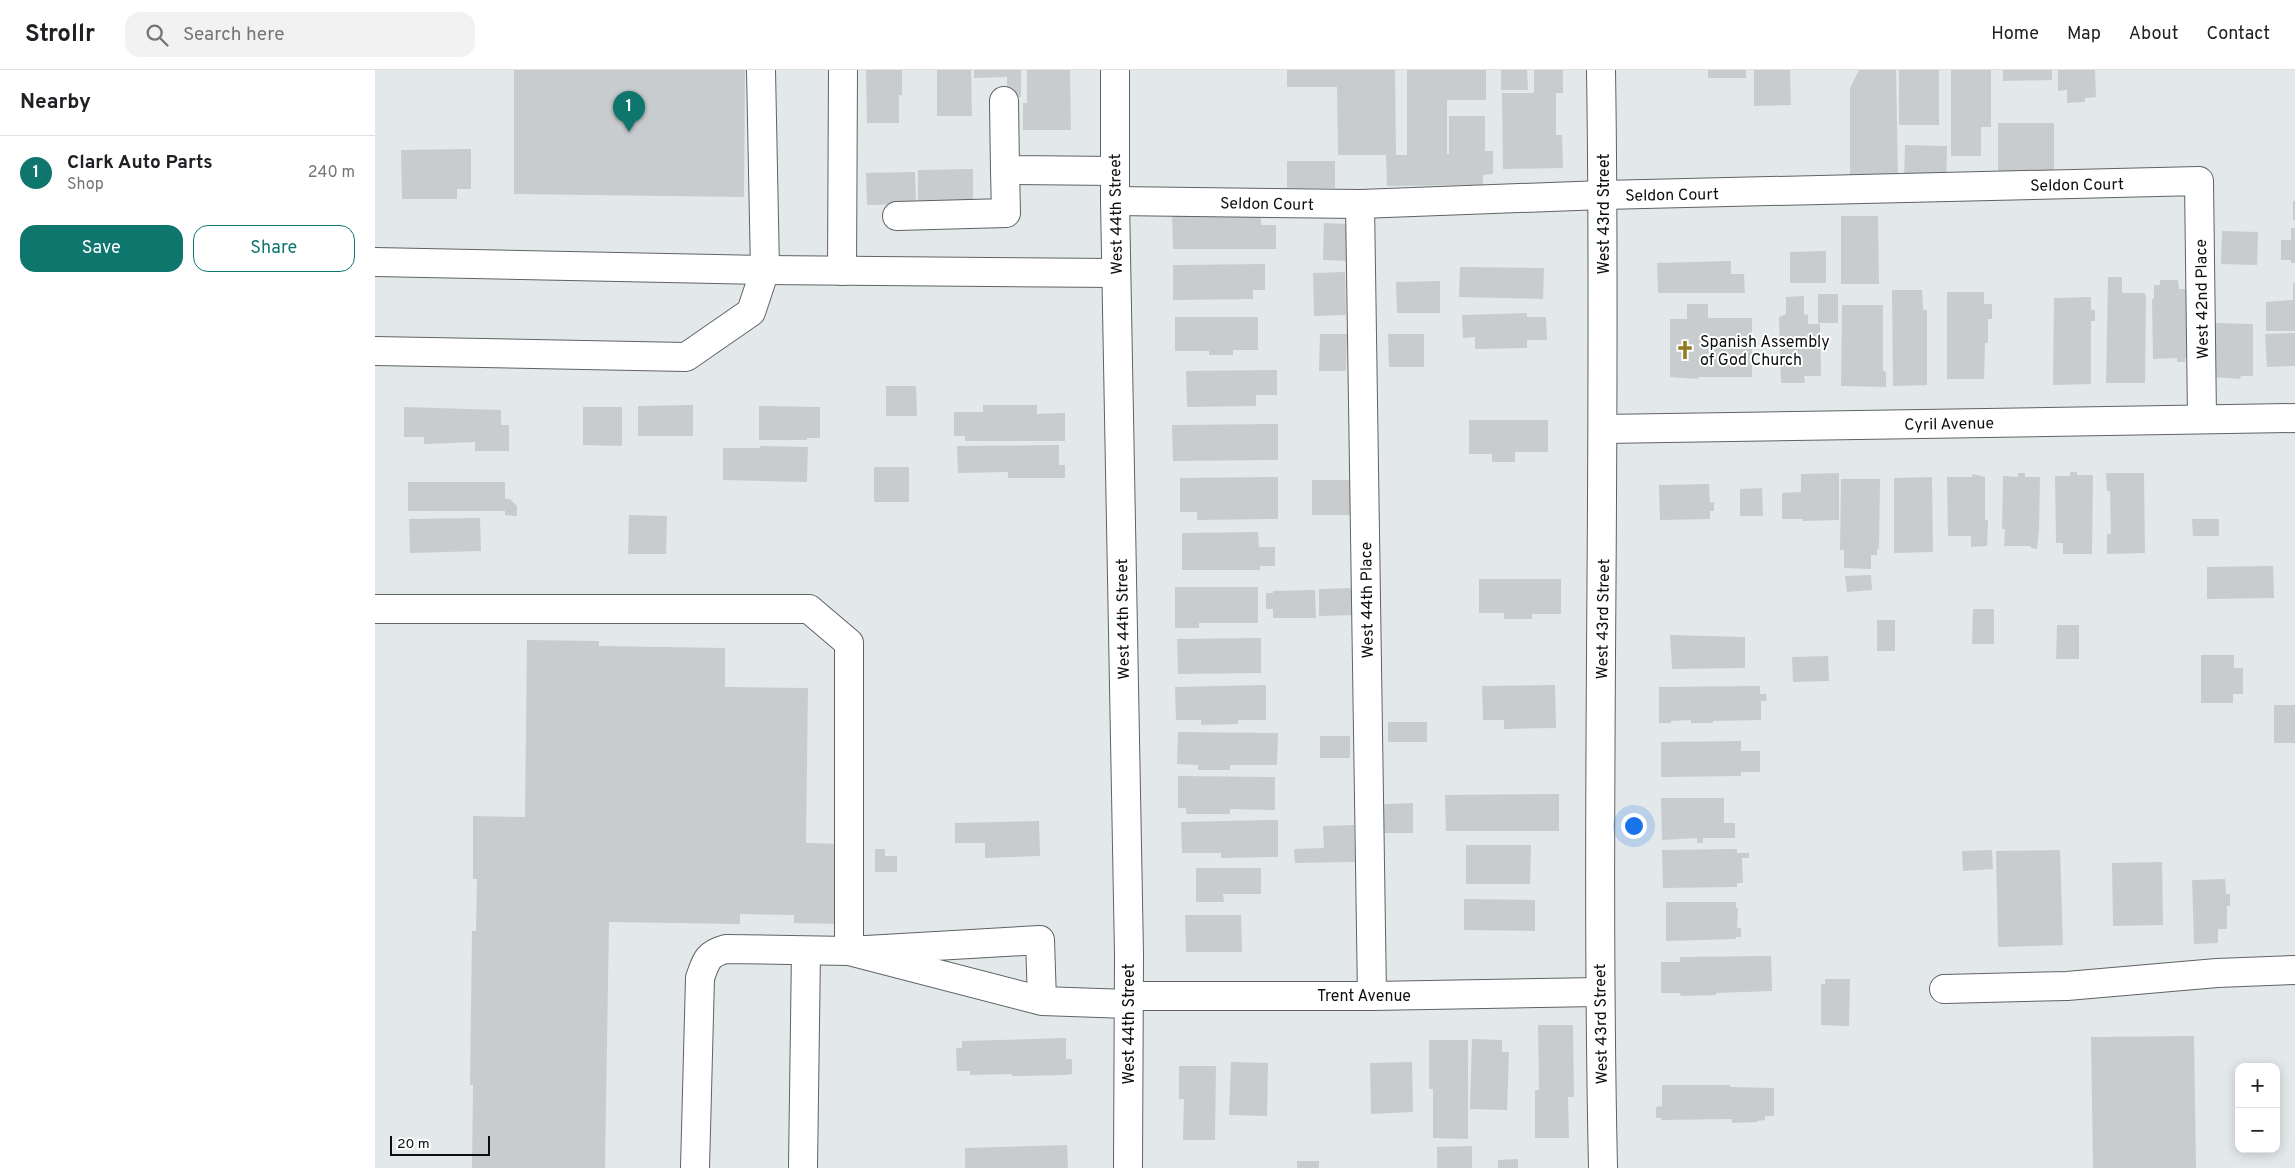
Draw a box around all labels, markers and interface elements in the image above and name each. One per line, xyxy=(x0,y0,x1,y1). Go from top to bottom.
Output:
search box xyxy=(125,12,475,57)
text: Strollr xyxy=(25,20,95,50)
icon: search xyxy=(143,21,171,49)
text: Search here xyxy=(183,23,284,47)
text: Home xyxy=(1991,23,2039,46)
text: Map xyxy=(2067,23,2101,46)
text: About xyxy=(2129,23,2178,46)
text: Contact xyxy=(2206,23,2270,46)
text: Nearby xyxy=(20,89,91,116)
pin: 1 xyxy=(613,91,645,132)
text: Clark Auto Parts xyxy=(67,151,213,175)
street label: West 44th Street xyxy=(1106,153,1128,275)
street label: West 43rd Street xyxy=(1595,154,1615,274)
text: 1 xyxy=(33,163,39,183)
text: 240 m xyxy=(308,163,355,183)
text: Shop xyxy=(67,175,104,195)
street label: Seldon Court xyxy=(2030,175,2124,197)
street label: Seldon Court xyxy=(1625,185,1719,207)
street label: Seldon Court xyxy=(1220,194,1314,216)
button: Save xyxy=(20,225,183,272)
button: Share xyxy=(193,225,355,272)
street label: West 42nd Place xyxy=(2192,239,2214,359)
place label: Spanish Assembly of God Church xyxy=(1700,333,1830,371)
church icon: Spanish Assembly of God Church xyxy=(1674,339,1696,361)
street label: Cyril Avenue xyxy=(1904,414,1994,436)
street label: West 44th Place xyxy=(1357,541,1379,659)
street label: West 44th Street xyxy=(1113,558,1135,680)
street label: West 43rd Street xyxy=(1593,558,1615,680)
your location xyxy=(1621,813,1647,839)
street label: West 44th Street xyxy=(1120,963,1140,1085)
street label: West 43rd Street xyxy=(1591,963,1613,1085)
street label: Trent Avenue xyxy=(1317,987,1411,1007)
map controls xyxy=(2235,1063,2280,1153)
button: + xyxy=(2235,1063,2280,1108)
button: − xyxy=(2235,1108,2280,1153)
scale bar xyxy=(390,1133,490,1156)
text: 20 m xyxy=(397,1136,430,1153)

